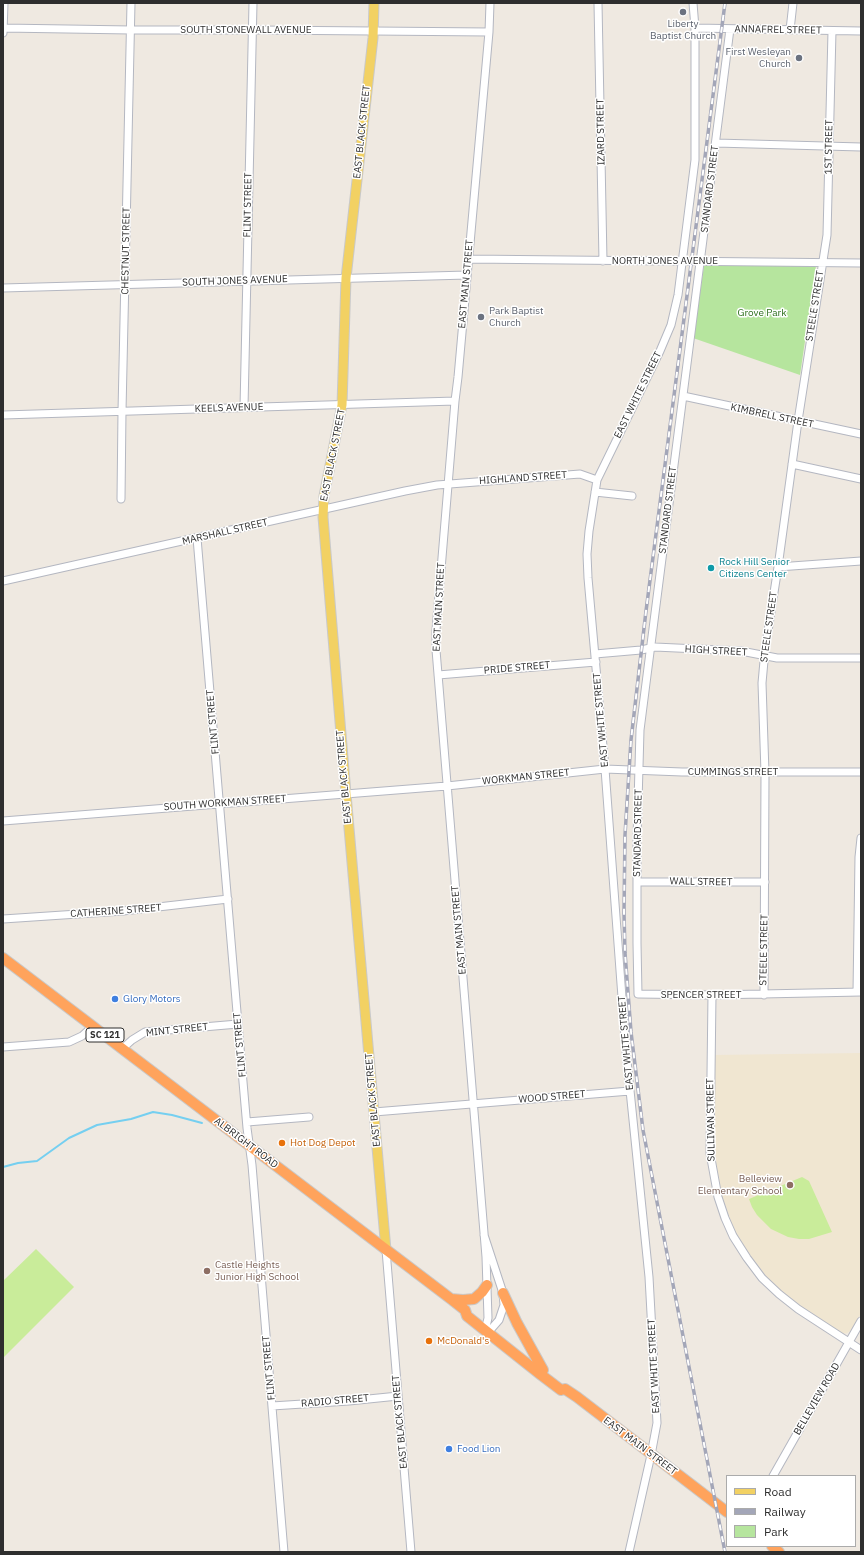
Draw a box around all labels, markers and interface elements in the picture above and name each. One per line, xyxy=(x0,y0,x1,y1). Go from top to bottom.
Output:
marker: Liberty Baptist Church xyxy=(678,7,688,17)
place label: Liberty Baptist Church xyxy=(650,18,716,42)
street label: ANNAFREL STREET xyxy=(734,23,822,37)
street label: SOUTH STONEWALL AVENUE xyxy=(180,24,312,36)
place label: First Wesleyan Church xyxy=(725,46,791,70)
marker: First Wesleyan Church xyxy=(794,53,804,63)
street label: EAST BLACK STREET xyxy=(351,85,373,179)
street label: IZARD STREET xyxy=(594,98,608,166)
street label: 1ST STREET xyxy=(823,119,835,175)
street label: STANDARD STREET xyxy=(699,145,721,233)
street label: FLINT STREET xyxy=(241,172,255,238)
street label: CHESTNUT STREET xyxy=(119,207,133,295)
street label: EAST MAIN STREET xyxy=(456,239,476,329)
street label: NORTH JONES AVENUE xyxy=(612,255,718,267)
street label: STEELE STREET xyxy=(803,270,827,342)
street label: SOUTH JONES AVENUE xyxy=(182,273,288,289)
place label: Park Baptist Church xyxy=(489,305,544,328)
park label: Grove Park xyxy=(737,307,787,319)
marker: Park Baptist Church xyxy=(476,312,486,322)
street label: EAST WHITE STREET xyxy=(612,350,664,440)
street label: KEELS AVENUE xyxy=(194,401,264,415)
street label: KIMBRELL STREET xyxy=(729,401,815,431)
street label: EAST BLACK STREET xyxy=(318,408,348,502)
street label: STANDARD STREET xyxy=(657,466,679,554)
street label: HIGHLAND STREET xyxy=(479,469,567,487)
street label: MARSHALL STREET xyxy=(181,516,269,548)
place label: Rock Hill Senior Citizens Center xyxy=(719,556,790,580)
street label: EAST MAIN STREET xyxy=(431,562,447,652)
marker: Rock Hill Senior Citizens Center xyxy=(706,563,716,573)
street label: STEELE STREET xyxy=(758,591,780,663)
street label: HIGH STREET xyxy=(684,643,748,659)
street label: PRIDE STREET xyxy=(483,659,551,677)
street label: EAST WHITE STREET xyxy=(591,672,611,768)
street label: FLINT STREET xyxy=(204,689,222,755)
street label: EAST BLACK STREET xyxy=(334,730,354,824)
street label: WORKMAN STREET xyxy=(482,766,570,788)
street label: CUMMINGS STREET xyxy=(688,766,778,778)
street label: STANDARD STREET xyxy=(631,789,645,877)
street label: SOUTH WORKMAN STREET xyxy=(163,793,287,813)
street label: WALL STREET xyxy=(669,875,733,889)
street label: EAST MAIN STREET xyxy=(449,885,469,975)
street label: CATHERINE STREET xyxy=(70,902,162,920)
street label: STEELE STREET xyxy=(757,914,771,986)
street label: SPENCER STREET xyxy=(661,989,741,1001)
place label: Glory Motors xyxy=(123,993,181,1005)
marker: Glory Motors xyxy=(110,994,120,1004)
street label: EAST WHITE STREET xyxy=(616,995,636,1091)
street label: FLINT STREET xyxy=(231,1012,249,1078)
street label: MINT STREET xyxy=(145,1021,209,1039)
road number: SC 121 xyxy=(86,1028,124,1042)
street label: EAST BLACK STREET xyxy=(363,1053,383,1147)
street label: SULLIVAN STREET xyxy=(704,1078,718,1162)
street label: WOOD STREET xyxy=(518,1088,586,1106)
street label: ALBRIGHT ROAD xyxy=(212,1115,280,1171)
place label: Hot Dog Depot xyxy=(290,1137,356,1149)
marker: Hot Dog Depot xyxy=(277,1138,287,1148)
place label: Belleview Elementary School xyxy=(698,1173,782,1196)
marker: Belleview Elementary School xyxy=(785,1180,795,1190)
place label: Castle Heights Junior High School xyxy=(215,1259,299,1282)
marker: Castle Heights Junior High School xyxy=(202,1266,212,1276)
street label: EAST WHITE STREET xyxy=(646,1318,662,1414)
street label: FLINT STREET xyxy=(260,1335,278,1401)
place label: McDonald's xyxy=(437,1335,489,1347)
marker: McDonald's xyxy=(424,1336,434,1346)
street label: BELLEVIEW ROAD xyxy=(791,1361,843,1437)
street label: EAST BLACK STREET xyxy=(390,1375,410,1469)
street label: RADIO STREET xyxy=(301,1392,369,1410)
street label: EAST MAIN STREET xyxy=(601,1414,679,1478)
place label: Food Lion xyxy=(457,1443,500,1455)
marker: Food Lion xyxy=(444,1444,454,1454)
legend xyxy=(726,1475,856,1547)
text: Road xyxy=(764,1484,792,1499)
text: Railway xyxy=(764,1504,806,1519)
text: Park xyxy=(764,1524,788,1539)

